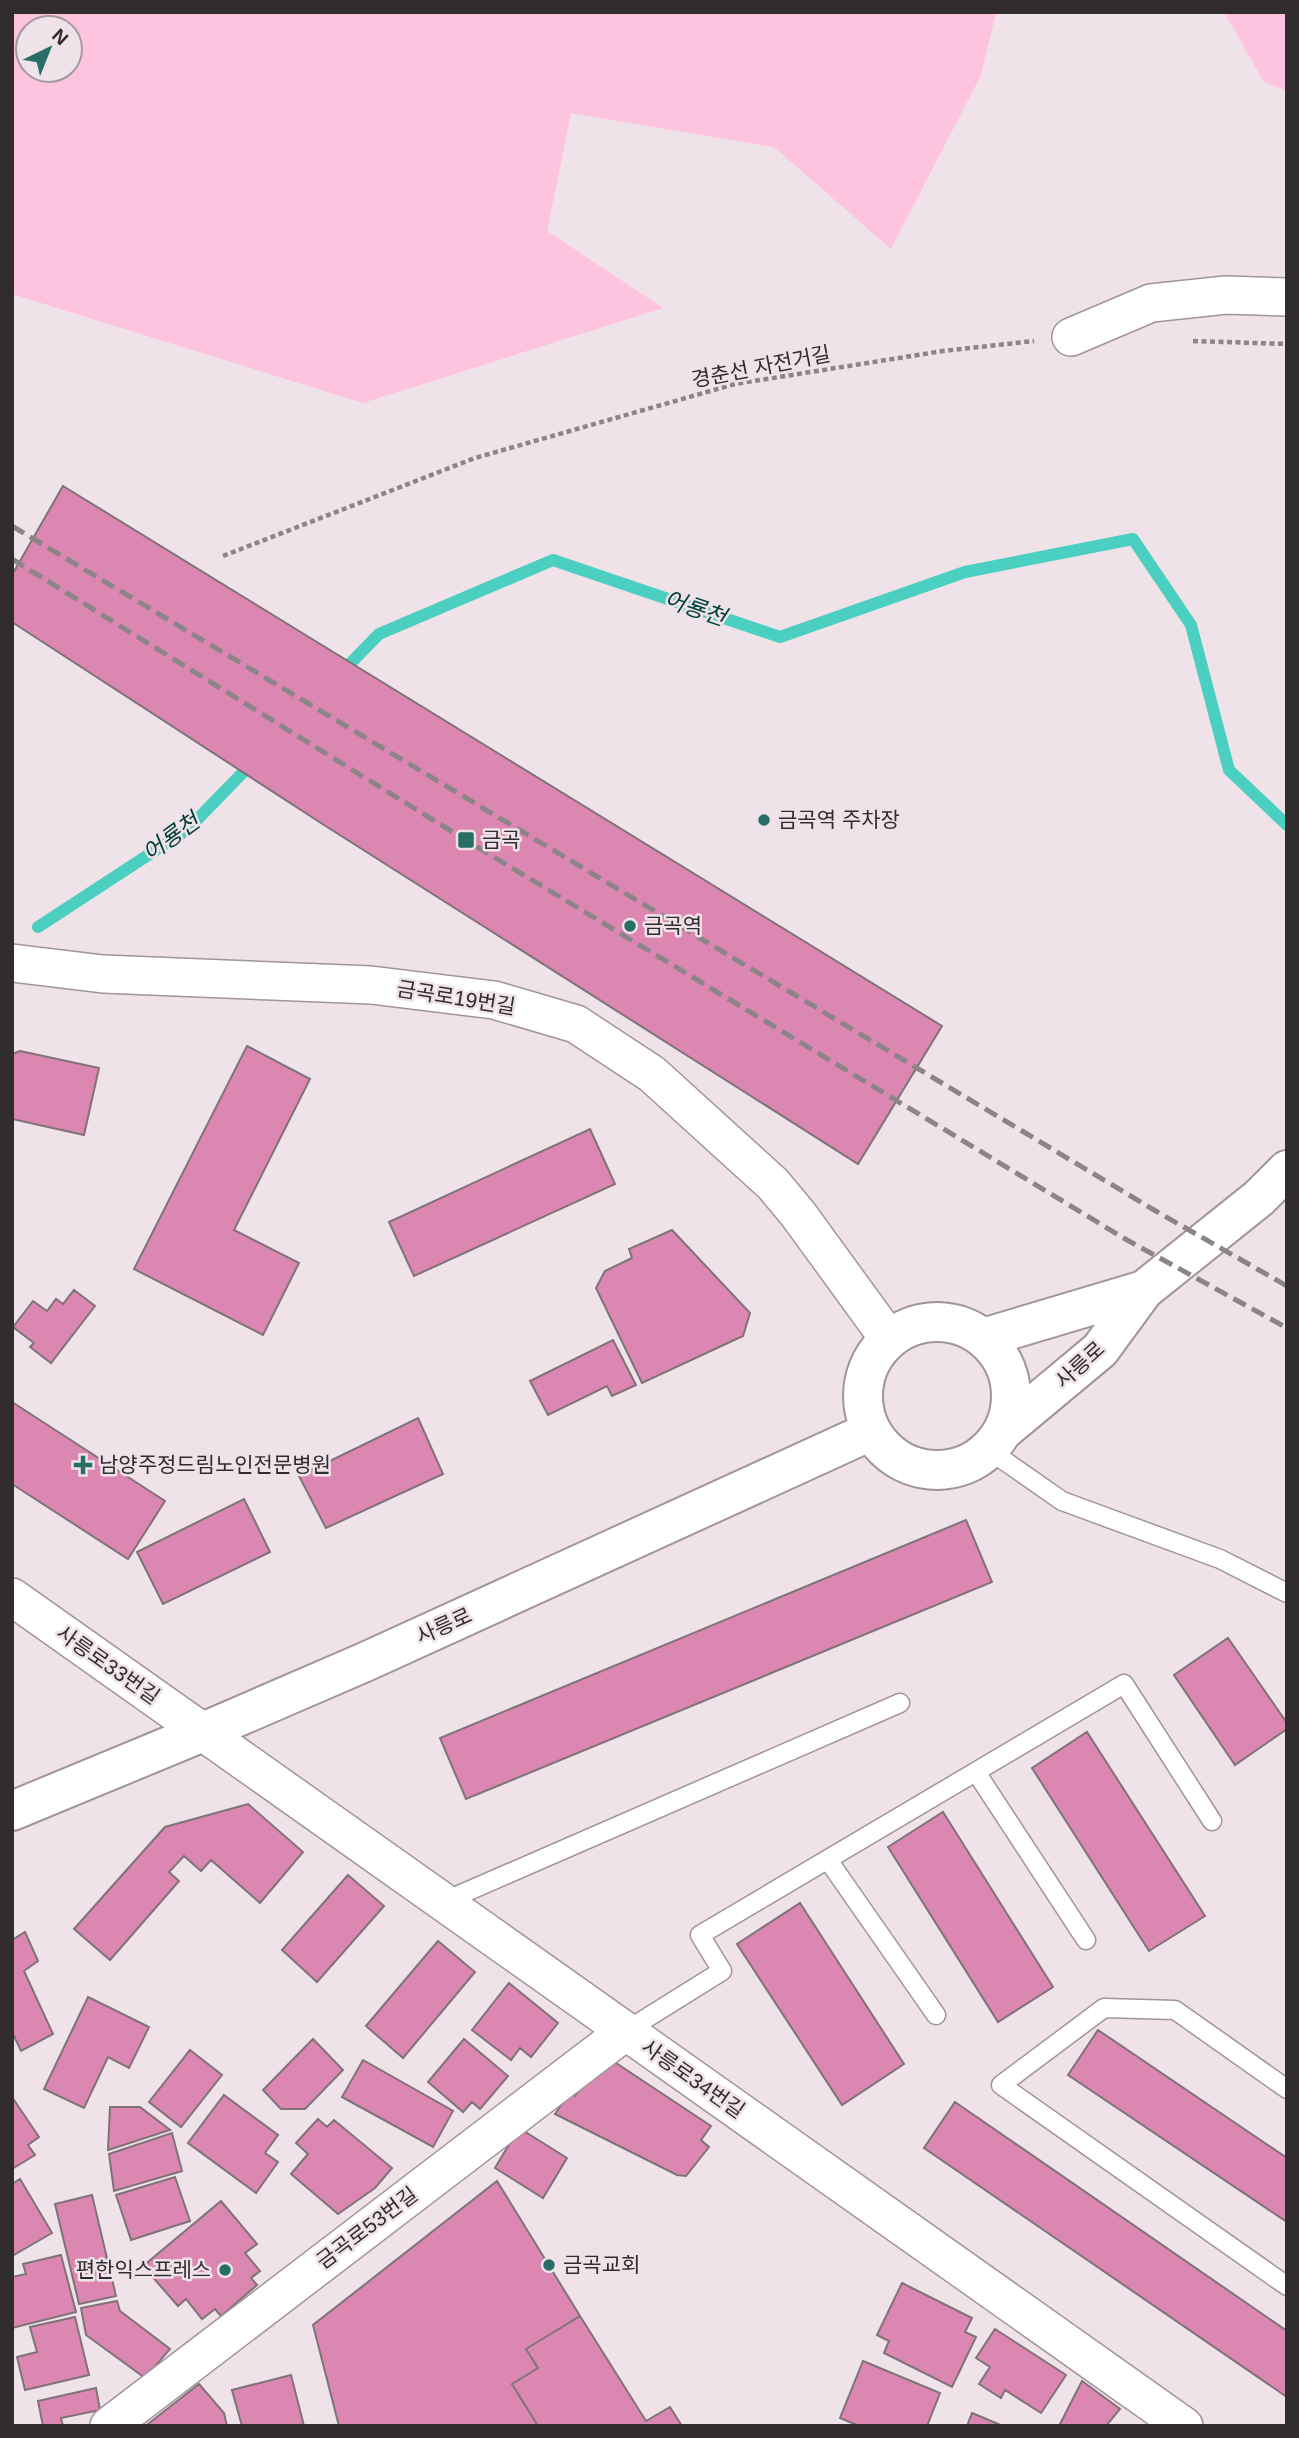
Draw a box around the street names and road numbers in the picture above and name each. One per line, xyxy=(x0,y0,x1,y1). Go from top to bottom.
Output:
street label: 경춘선 자전거길 xyxy=(689,342,832,391)
street label: 금곡로19번길 xyxy=(395,977,517,1018)
street label: 사릉로 xyxy=(1050,1337,1109,1393)
street label: 사릉로 xyxy=(413,1603,475,1648)
street label: 사릉로33번길 xyxy=(53,1621,164,1708)
street label: 사릉로34번길 xyxy=(638,2035,749,2122)
street label: 금곡로53번길 xyxy=(312,2182,422,2273)

